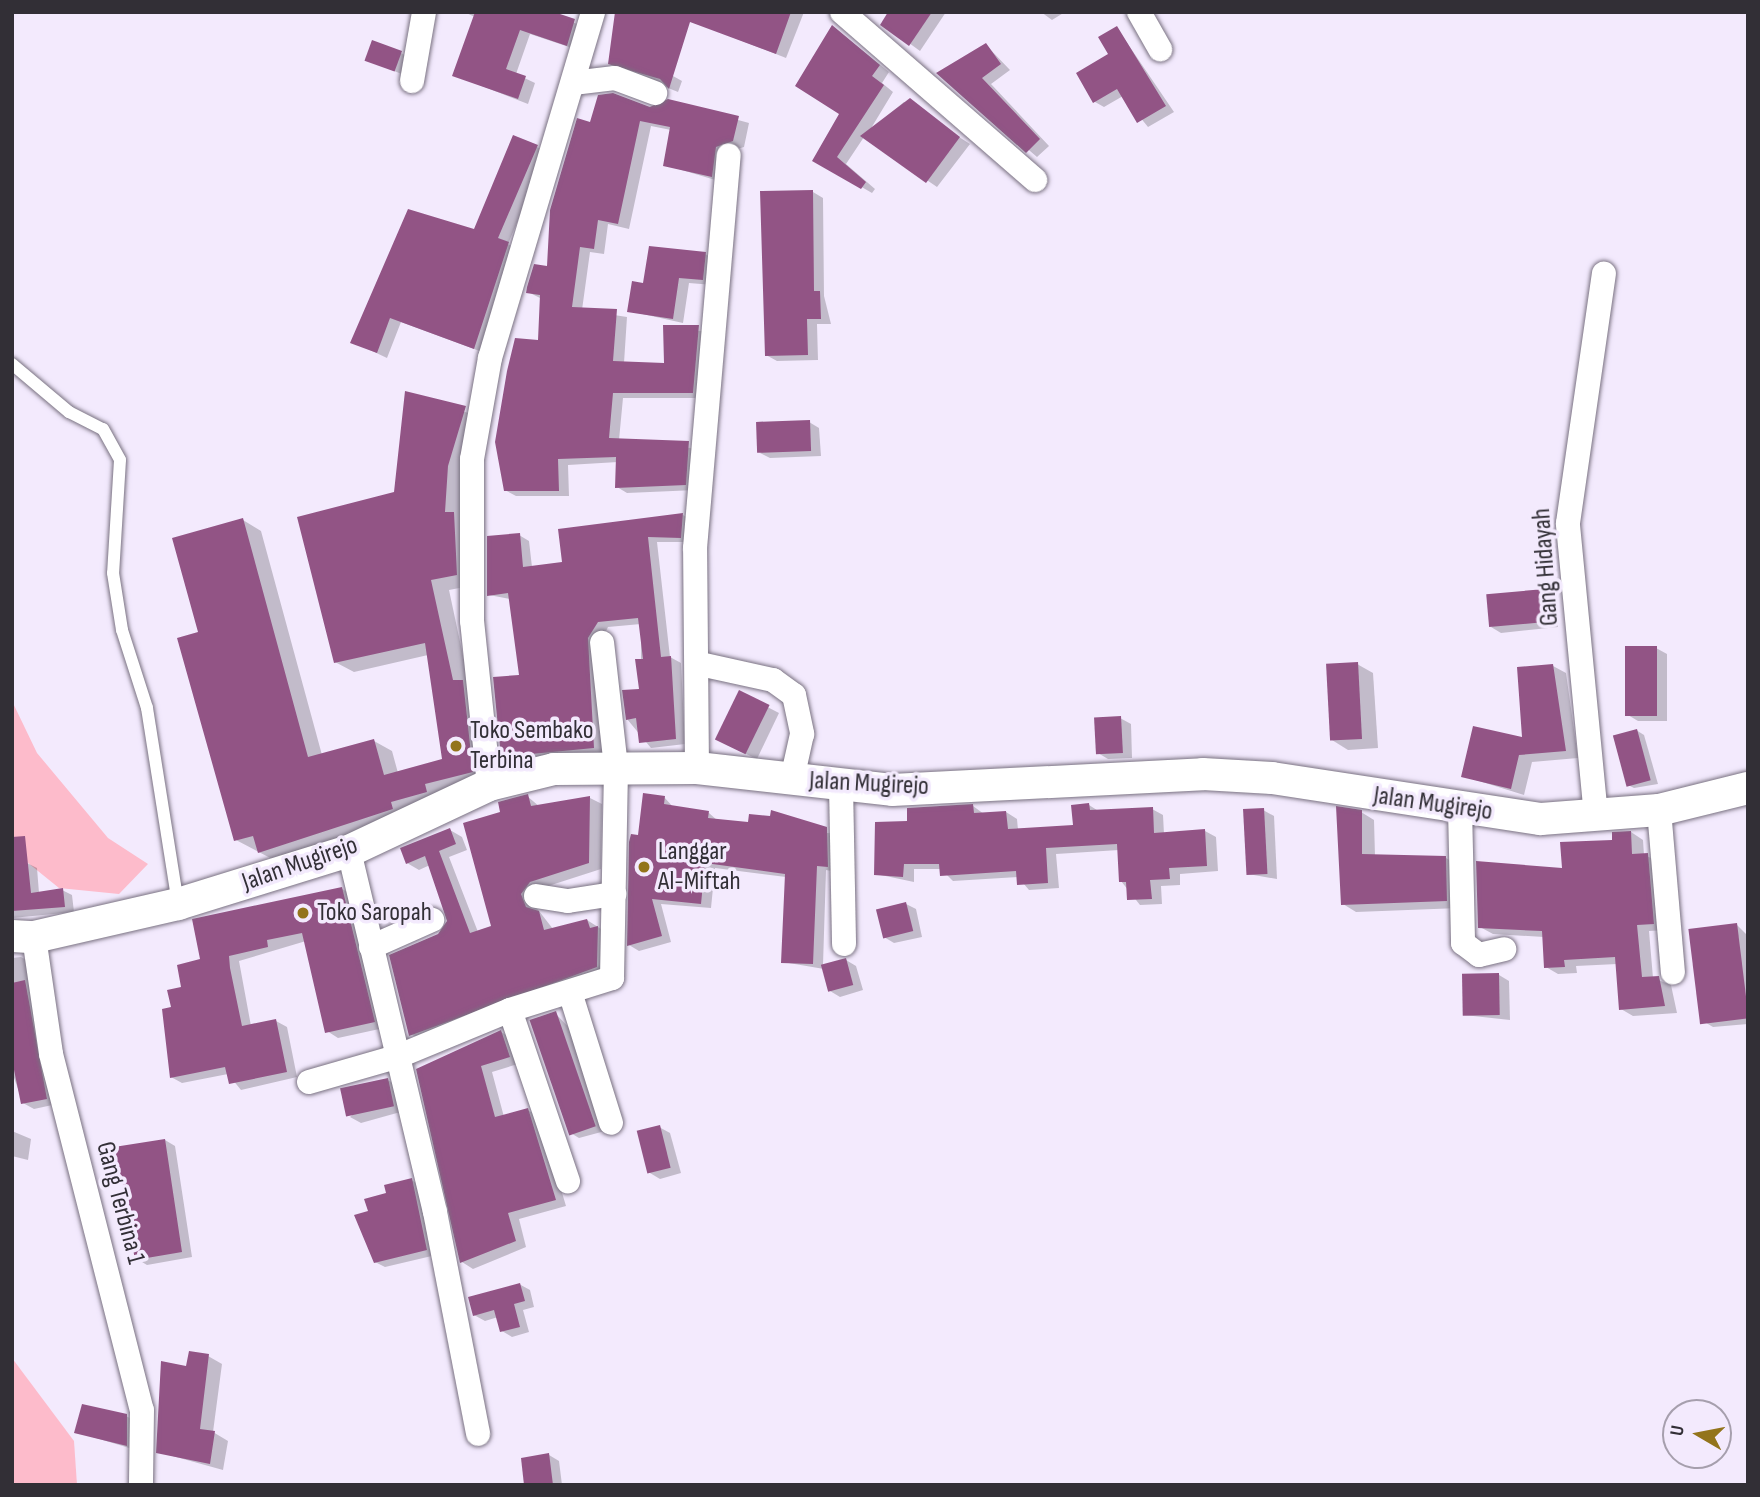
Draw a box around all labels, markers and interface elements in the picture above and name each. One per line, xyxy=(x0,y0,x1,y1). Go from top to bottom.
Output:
street label: Gang Hidayah xyxy=(1526,507,1566,627)
place label: Toko Sembako Terbina xyxy=(470,715,593,776)
marker: Toko Sembako Terbina xyxy=(448,738,464,754)
street label: Jalan Mugirejo xyxy=(808,765,930,803)
street label: Jalan Mugirejo xyxy=(1371,780,1495,828)
street label: Jalan Mugirejo xyxy=(238,830,362,898)
place label: Langgar Al-Miftah xyxy=(658,836,741,898)
marker: Langgar Al-Miftah xyxy=(636,859,652,875)
place label: Toko Saropah xyxy=(317,897,432,929)
marker: Toko Saropah xyxy=(295,905,311,921)
street label: Gang Terbina 1 xyxy=(89,1138,151,1268)
north arrow xyxy=(1662,1399,1732,1469)
text: U xyxy=(1666,1424,1690,1437)

